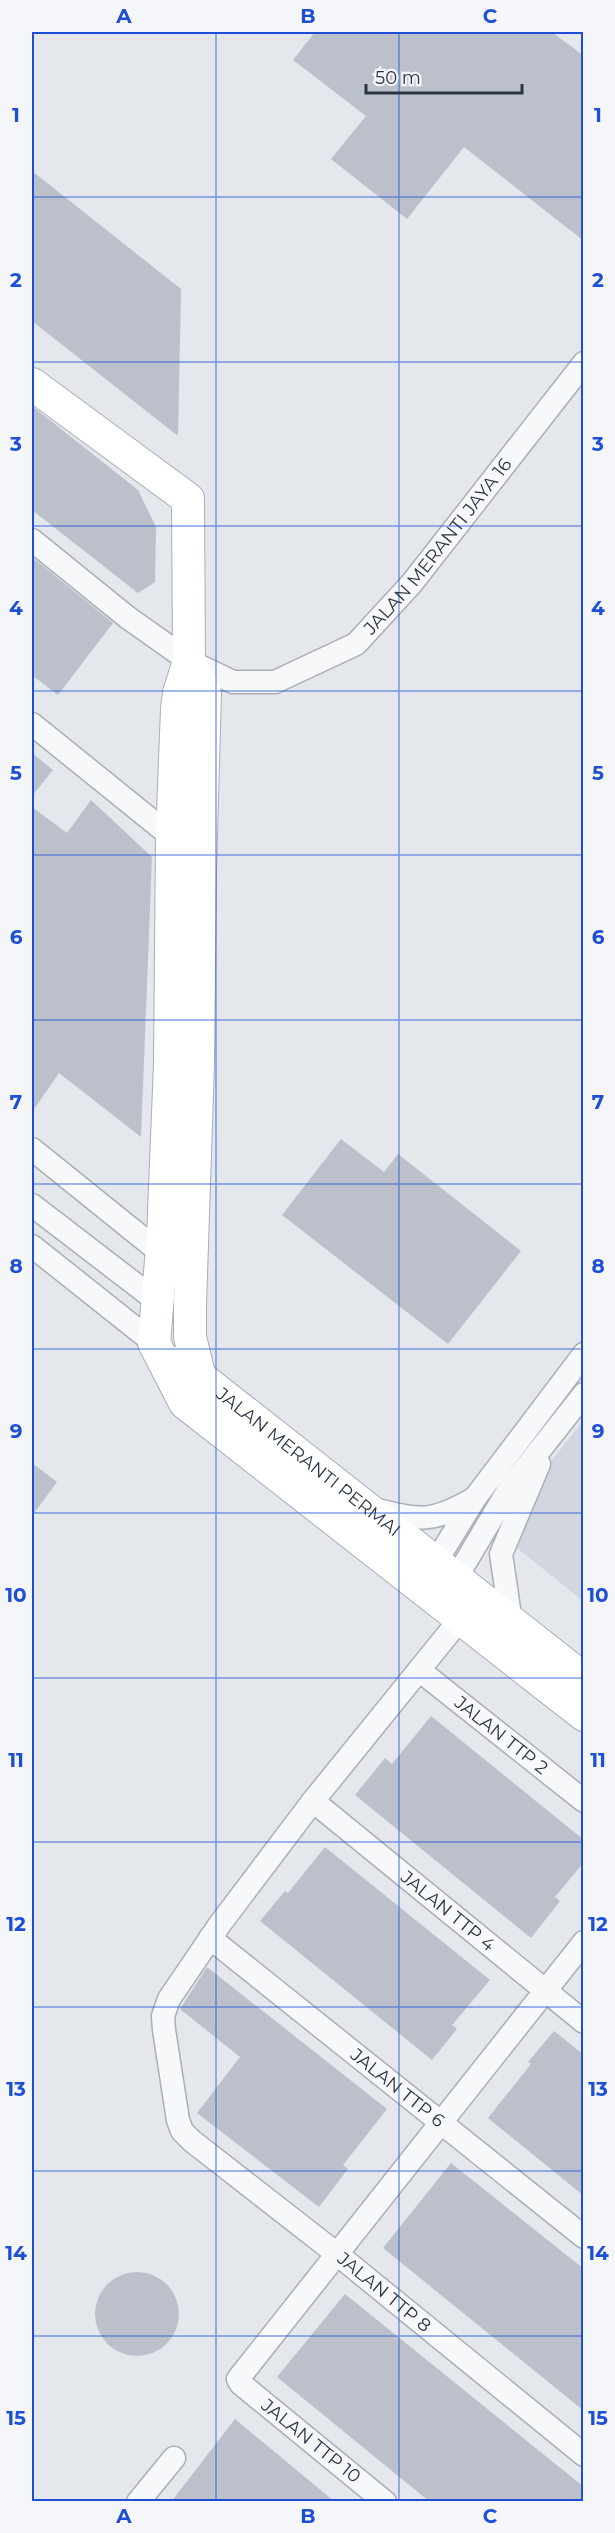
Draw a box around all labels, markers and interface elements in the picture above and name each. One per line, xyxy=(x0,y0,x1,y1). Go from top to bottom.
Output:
text: A xyxy=(115,4,132,28)
text: B xyxy=(300,4,316,28)
text: C xyxy=(483,4,498,28)
scale bar xyxy=(366,57,522,95)
text: 50 m xyxy=(375,67,421,89)
text: 1 xyxy=(12,103,20,127)
text: 1 xyxy=(594,103,602,127)
text: 2 xyxy=(10,268,22,292)
text: 2 xyxy=(592,268,604,292)
text: 3 xyxy=(9,432,22,456)
text: 3 xyxy=(591,432,604,456)
street label: JALAN MERANTI JAYA 16 xyxy=(359,454,516,640)
text: 4 xyxy=(9,596,23,620)
text: 4 xyxy=(591,596,605,620)
text: 5 xyxy=(10,761,22,785)
text: 5 xyxy=(592,761,604,785)
text: 6 xyxy=(10,925,23,949)
text: 6 xyxy=(592,925,605,949)
text: 7 xyxy=(10,1090,22,1114)
text: 7 xyxy=(592,1090,604,1114)
text: 8 xyxy=(9,1254,23,1278)
text: 8 xyxy=(591,1254,605,1278)
street label: JALAN MERANTI PERMAI xyxy=(211,1382,405,1541)
text: 9 xyxy=(10,1419,22,1443)
text: 9 xyxy=(592,1419,604,1443)
text: 10 xyxy=(5,1583,27,1607)
text: 10 xyxy=(587,1583,609,1607)
street label: JALAN TTP 2 xyxy=(449,1691,552,1779)
text: 11 xyxy=(8,1748,24,1772)
text: 11 xyxy=(590,1748,606,1772)
street label: JALAN TTP 4 xyxy=(396,1865,499,1956)
text: 12 xyxy=(6,1912,26,1936)
text: 12 xyxy=(588,1912,608,1936)
street label: JALAN TTP 6 xyxy=(345,2043,449,2132)
text: 13 xyxy=(6,2077,26,2101)
text: 13 xyxy=(588,2077,608,2101)
text: 14 xyxy=(5,2241,27,2265)
text: 14 xyxy=(587,2241,609,2265)
street label: JALAN TTP 8 xyxy=(332,2247,435,2337)
street label: JALAN TTP 10 xyxy=(256,2394,365,2488)
text: 15 xyxy=(6,2406,26,2430)
text: 15 xyxy=(588,2406,608,2430)
text: A xyxy=(115,2504,132,2528)
text: B xyxy=(300,2504,316,2528)
text: C xyxy=(483,2504,498,2528)

